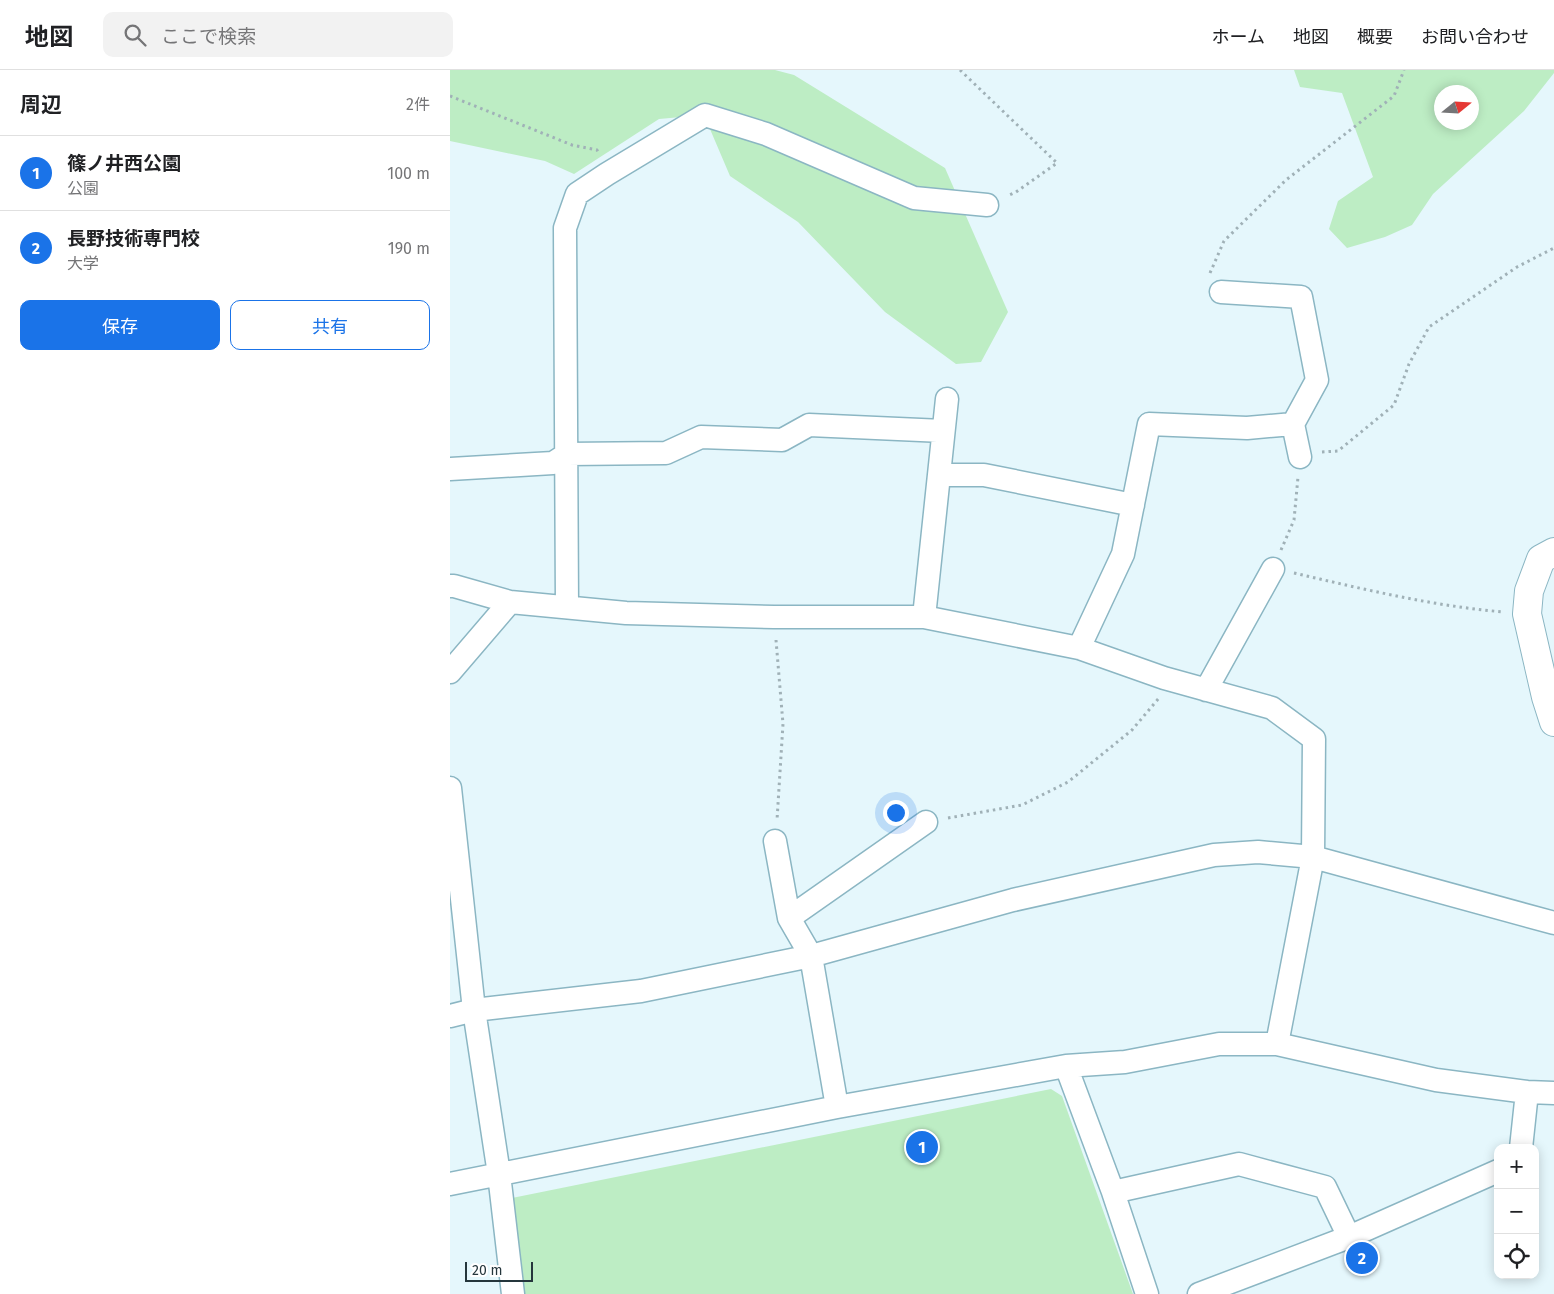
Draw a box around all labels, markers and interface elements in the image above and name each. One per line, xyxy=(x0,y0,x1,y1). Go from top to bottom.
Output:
search box xyxy=(103,12,453,57)
icon: search xyxy=(121,21,149,49)
text: 地図 xyxy=(25,23,73,51)
text: ここで検索 xyxy=(161,25,256,48)
text: ホーム xyxy=(1212,26,1265,48)
text: 地図 xyxy=(1293,26,1329,48)
text: 概要 xyxy=(1357,26,1393,48)
text: お問い合わせ xyxy=(1421,26,1529,48)
north arrow xyxy=(1434,85,1479,130)
text: 周辺 xyxy=(20,92,62,118)
text: 2件 xyxy=(406,95,430,114)
text: 篠ノ井西公園 xyxy=(67,152,181,175)
text: 1 xyxy=(32,164,40,183)
text: 100 m xyxy=(387,164,430,183)
text: 公園 xyxy=(67,179,99,198)
text: 長野技術専門校 xyxy=(67,227,200,250)
text: 2 xyxy=(32,239,40,258)
text: 190 m xyxy=(388,239,430,258)
text: 大学 xyxy=(67,254,99,273)
button: 保存 xyxy=(20,300,220,350)
button: 共有 xyxy=(230,300,430,350)
your location xyxy=(883,800,909,826)
pin: 1 xyxy=(906,1128,938,1166)
map controls xyxy=(1494,1144,1539,1279)
button: + xyxy=(1494,1144,1539,1189)
button: − xyxy=(1494,1189,1539,1234)
button: locate xyxy=(1494,1234,1539,1279)
pin: 2 xyxy=(1346,1239,1378,1277)
scale bar xyxy=(465,1259,532,1282)
text: 20 m xyxy=(472,1262,502,1279)

